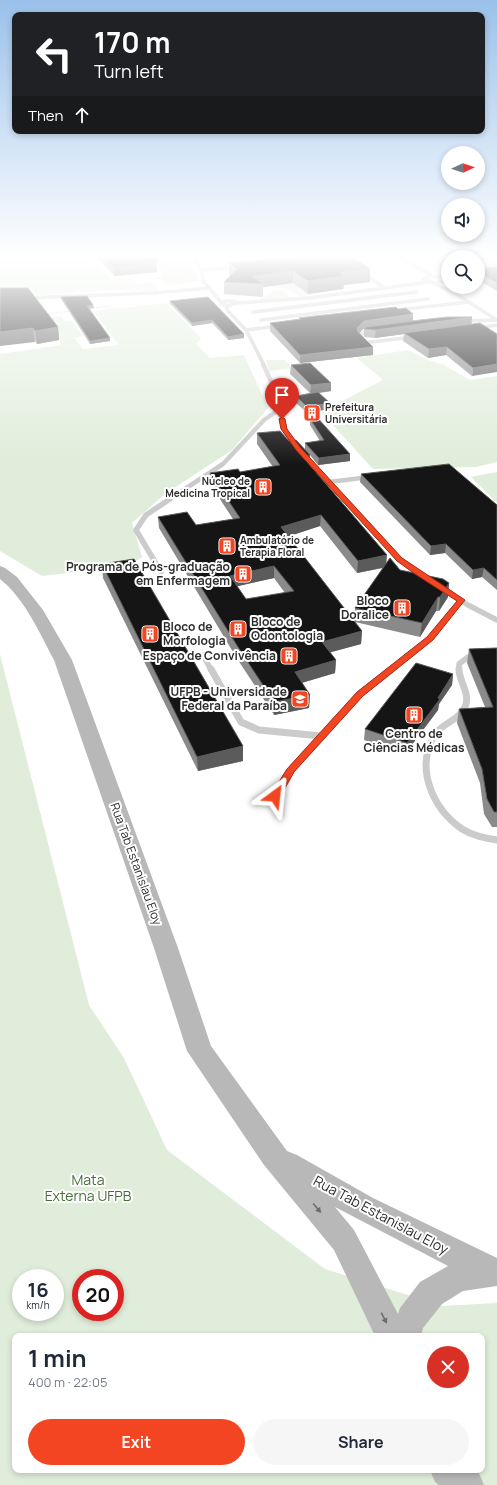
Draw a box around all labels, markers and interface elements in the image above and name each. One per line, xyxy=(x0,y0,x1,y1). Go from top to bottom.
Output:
text: 170 m xyxy=(94,23,170,61)
icon: left xyxy=(28,28,80,80)
text: Turn left xyxy=(94,59,164,83)
icon: ahead xyxy=(71,104,93,126)
text: Then xyxy=(28,105,63,126)
north arrow xyxy=(441,146,485,190)
map controls xyxy=(441,146,485,294)
button: sound xyxy=(441,198,485,242)
button: search xyxy=(441,250,485,294)
pin xyxy=(265,378,299,419)
icon: arrive xyxy=(271,384,293,406)
place label: Prefeitura Universitária xyxy=(325,400,388,426)
building icon: Prefeitura Universitária xyxy=(302,403,322,423)
place label: Núcleo de Medicina Tropical xyxy=(165,474,250,500)
building icon: Núcleo de Medicina Tropical xyxy=(253,477,273,497)
place label: Ambulatório de Terapia Floral xyxy=(240,533,314,559)
building icon: Ambulatório de Terapia Floral xyxy=(217,536,237,556)
place label: Programa de Pós-graduação em Enfermagem xyxy=(66,558,230,589)
building icon: Programa de Pós-graduação em Enfermagem xyxy=(233,564,253,584)
place label: Bloco Doralice xyxy=(341,592,389,623)
building icon: Bloco Doralice xyxy=(392,598,412,618)
place label: Bloco de Odontologia xyxy=(251,613,323,644)
place label: Bloco de Morfologia xyxy=(163,618,226,649)
building icon: Bloco de Odontologia xyxy=(228,619,248,639)
building icon: Bloco de Morfologia xyxy=(140,624,160,644)
building icon: Espaço de Convivência xyxy=(279,646,299,666)
place label: Espaço de Convivência xyxy=(143,647,276,664)
place label: UFPB - Universidade Federal da Paraíba xyxy=(171,683,287,714)
school or university icon: UFPB - Universidade Federal da Paraíba xyxy=(290,689,310,709)
building icon: Centro de Ciências Médicas xyxy=(404,705,424,725)
place label: Centro de Ciências Médicas xyxy=(363,725,465,756)
position arrow xyxy=(254,775,296,817)
street label: Rua Tab Estanislau Eloy xyxy=(106,800,167,928)
park label: Mata Externa UFPB xyxy=(45,1170,132,1205)
street label: Rua Tab Estanislau Eloy xyxy=(310,1171,453,1259)
one-way arrow xyxy=(313,1202,322,1213)
speed limit sign: 20 xyxy=(72,1269,124,1321)
text: 16 xyxy=(27,1276,49,1303)
text: km/h xyxy=(26,1298,50,1312)
one-way arrow xyxy=(380,1313,387,1324)
text: 1 min xyxy=(28,1341,87,1374)
button: close xyxy=(427,1346,469,1388)
text: 400 m · 22:05 xyxy=(28,1373,107,1391)
button: Exit xyxy=(28,1419,245,1465)
button: Share xyxy=(253,1419,469,1465)

